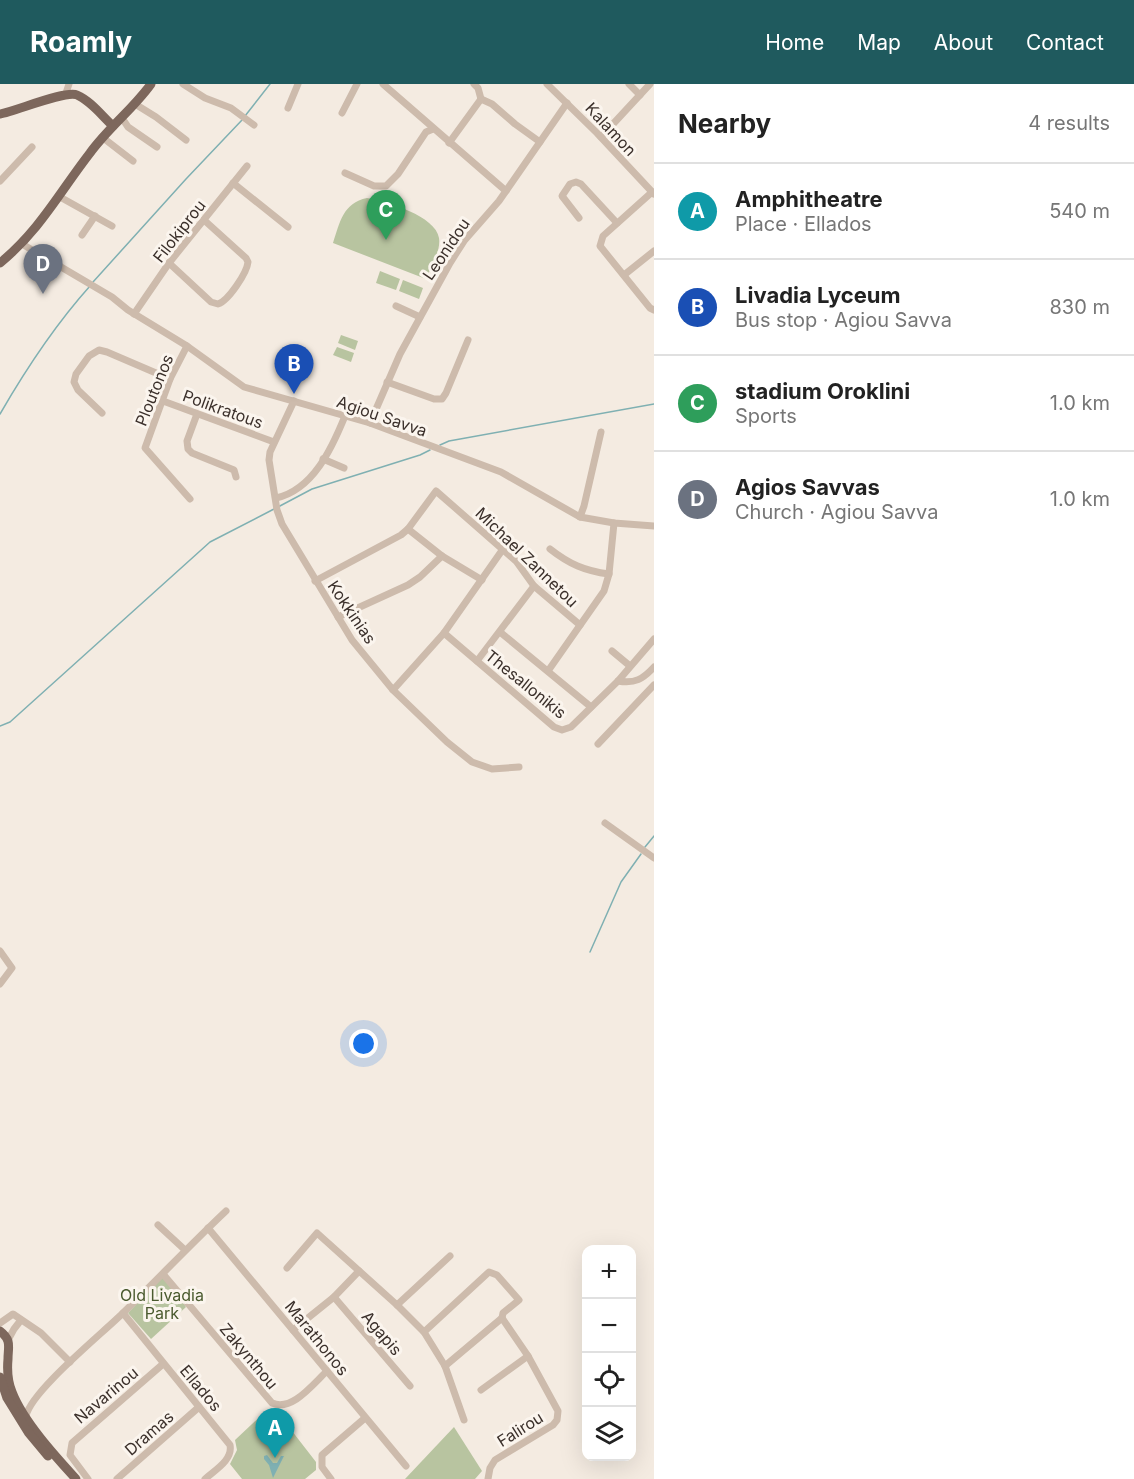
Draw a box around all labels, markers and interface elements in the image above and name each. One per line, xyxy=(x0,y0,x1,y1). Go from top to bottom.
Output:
text: Roamly xyxy=(30,25,132,59)
text: Home xyxy=(765,30,824,55)
text: Map xyxy=(857,30,901,55)
text: About xyxy=(934,30,993,55)
text: Contact xyxy=(1026,30,1104,55)
street label: Kalamon xyxy=(581,98,641,160)
text: Nearby xyxy=(678,108,771,139)
text: 4 results xyxy=(1028,111,1110,135)
text: Amphitheatre xyxy=(735,186,883,212)
pin: C xyxy=(366,190,406,240)
street label: Filokiprou xyxy=(148,196,210,266)
text: A xyxy=(690,199,705,223)
text: 540 m xyxy=(1049,199,1110,223)
text: Place · Ellados xyxy=(735,212,872,236)
street label: Leonidou xyxy=(418,214,474,284)
pin: D xyxy=(24,244,63,294)
text: Livadia Lyceum xyxy=(735,282,901,308)
text: B xyxy=(691,295,704,319)
text: 830 m xyxy=(1050,295,1110,319)
text: Bus stop · Agiou Savva xyxy=(735,308,952,332)
pin: B xyxy=(274,344,314,394)
street label: Ploutonos xyxy=(131,351,177,429)
text: stadium Oroklini xyxy=(735,378,910,404)
street label: Polikratous xyxy=(180,385,266,433)
street label: Agiou Savva xyxy=(334,391,430,441)
text: C xyxy=(690,391,705,415)
text: 1.0 km xyxy=(1050,391,1110,415)
text: Sports xyxy=(735,404,797,428)
text: Agios Savvas xyxy=(735,474,880,500)
text: D xyxy=(690,487,705,511)
text: 1.0 km xyxy=(1050,487,1110,511)
text: Church · Agiou Savva xyxy=(735,500,938,524)
street label: Michael Zannetou xyxy=(471,503,583,611)
street label: Kokkinias xyxy=(324,577,380,647)
street label: Thesallonikis xyxy=(481,645,571,723)
your location xyxy=(349,1029,378,1058)
map controls xyxy=(582,1245,636,1461)
button: + xyxy=(582,1245,636,1299)
park label: Old Livadia Park xyxy=(120,1285,204,1323)
street label: Marathonos xyxy=(281,1297,353,1379)
button: − xyxy=(582,1299,636,1353)
street label: Agapis xyxy=(358,1307,406,1359)
street label: Zakynthou xyxy=(216,1319,282,1393)
button: locate xyxy=(582,1353,636,1407)
street label: Ellados xyxy=(176,1361,226,1415)
street label: Navarinou xyxy=(70,1362,142,1428)
street label: Dramas xyxy=(121,1406,177,1460)
street label: Falirou xyxy=(493,1407,547,1451)
button: layers xyxy=(582,1407,636,1461)
pin: A xyxy=(256,1408,294,1458)

